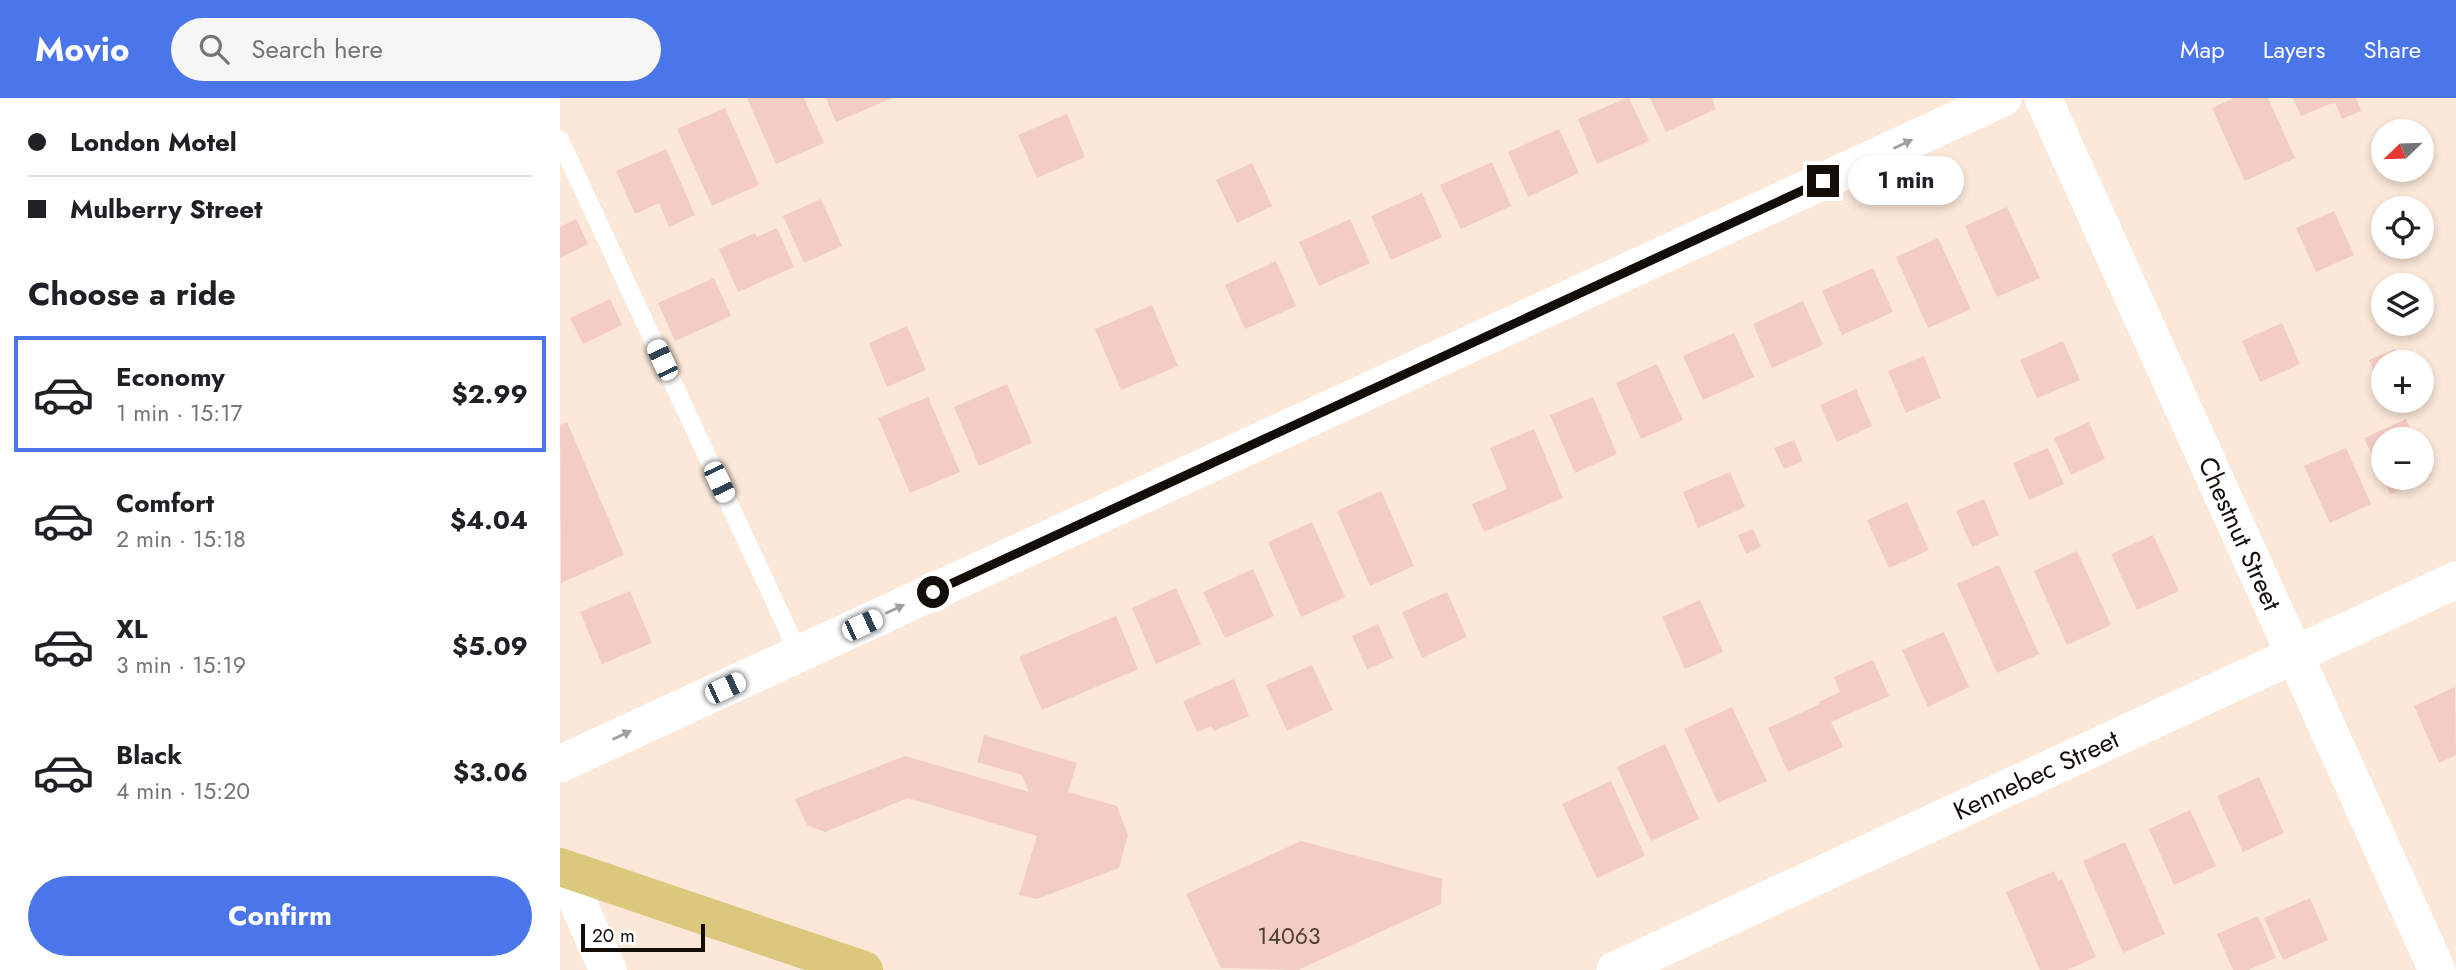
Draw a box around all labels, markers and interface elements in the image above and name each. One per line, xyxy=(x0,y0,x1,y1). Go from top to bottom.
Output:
search box xyxy=(171,18,661,81)
text: Movio xyxy=(35,26,129,73)
icon: search xyxy=(195,30,233,68)
text: Search here xyxy=(251,30,383,68)
text: Map xyxy=(2180,32,2225,67)
text: Layers xyxy=(2263,32,2325,67)
text: Share xyxy=(2363,32,2421,67)
north arrow xyxy=(2371,119,2434,182)
map controls xyxy=(2371,119,2434,490)
text: London Motel xyxy=(70,123,237,161)
one-way arrow xyxy=(1893,138,1913,150)
callout: 1 min xyxy=(1848,156,1963,206)
text: 1 min xyxy=(1877,163,1935,197)
route end xyxy=(1807,165,1839,197)
text: Mulberry Street xyxy=(70,190,262,228)
button: locate xyxy=(2371,196,2434,259)
text: Choose a ride xyxy=(28,271,236,317)
button: layers xyxy=(2371,273,2434,336)
car xyxy=(644,337,681,383)
button: + xyxy=(2371,350,2434,413)
text: Economy xyxy=(116,358,225,396)
icon: car xyxy=(32,363,95,426)
text: $2.99 xyxy=(452,375,528,413)
text: 1 min · 15:17 xyxy=(116,396,243,430)
button: − xyxy=(2371,427,2434,490)
street label: Chestnut Street xyxy=(2189,451,2291,617)
car xyxy=(701,459,738,505)
text: Comfort xyxy=(116,484,214,522)
icon: car xyxy=(32,489,95,552)
text: $4.04 xyxy=(450,501,528,539)
text: 2 min · 15:18 xyxy=(116,522,246,556)
route start xyxy=(917,576,949,608)
one-way arrow xyxy=(885,603,905,615)
car xyxy=(839,607,886,643)
text: XL xyxy=(116,610,148,648)
icon: car xyxy=(32,615,95,678)
text: $5.09 xyxy=(452,627,528,665)
text: 3 min · 15:19 xyxy=(116,648,246,682)
car xyxy=(702,670,749,706)
street label: Kennebec Street xyxy=(1947,720,2126,830)
one-way arrow xyxy=(612,729,632,741)
text: Black xyxy=(116,736,182,774)
icon: car xyxy=(32,741,95,804)
text: $3.06 xyxy=(453,753,528,791)
text: 4 min · 15:20 xyxy=(116,774,250,808)
button: Confirm xyxy=(28,876,532,956)
house number: 14063 xyxy=(1257,919,1321,953)
scale bar xyxy=(581,921,705,953)
text: 20 m xyxy=(592,922,635,949)

